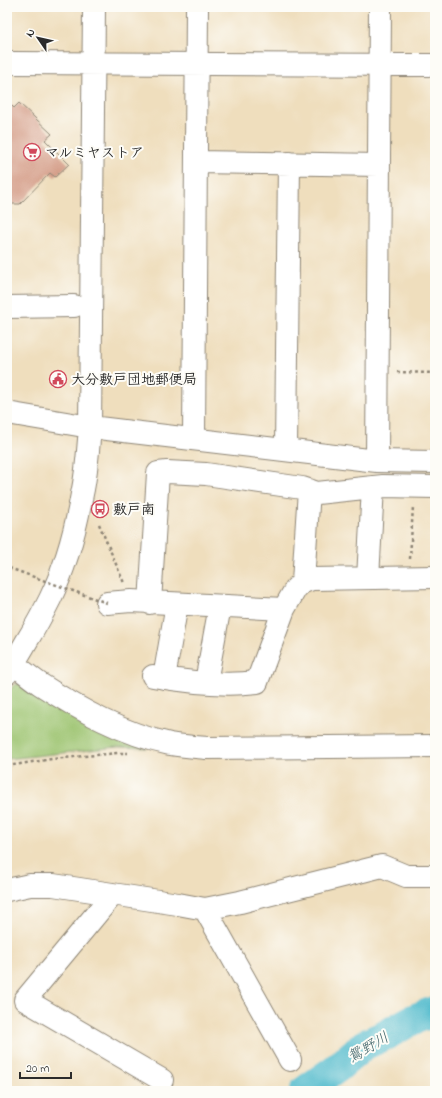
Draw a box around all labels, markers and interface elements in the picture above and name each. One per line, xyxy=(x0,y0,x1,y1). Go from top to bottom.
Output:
north arrow xyxy=(18,18,58,58)
text: N xyxy=(22,25,39,41)
supermarket icon: マルミヤストア xyxy=(22,142,42,162)
place label: マルミヤストア xyxy=(45,143,144,164)
public building icon: 大分敷戸団地郵便局 xyxy=(48,369,68,389)
place label: 大分敷戸団地郵便局 xyxy=(71,370,197,391)
bus stop icon: 敷戸南 xyxy=(90,499,110,519)
place label: 敷戸南 xyxy=(113,500,155,521)
water label: 鴛野川 xyxy=(344,1027,393,1069)
scale bar xyxy=(20,1054,71,1080)
text: 20 m xyxy=(26,1060,49,1078)

